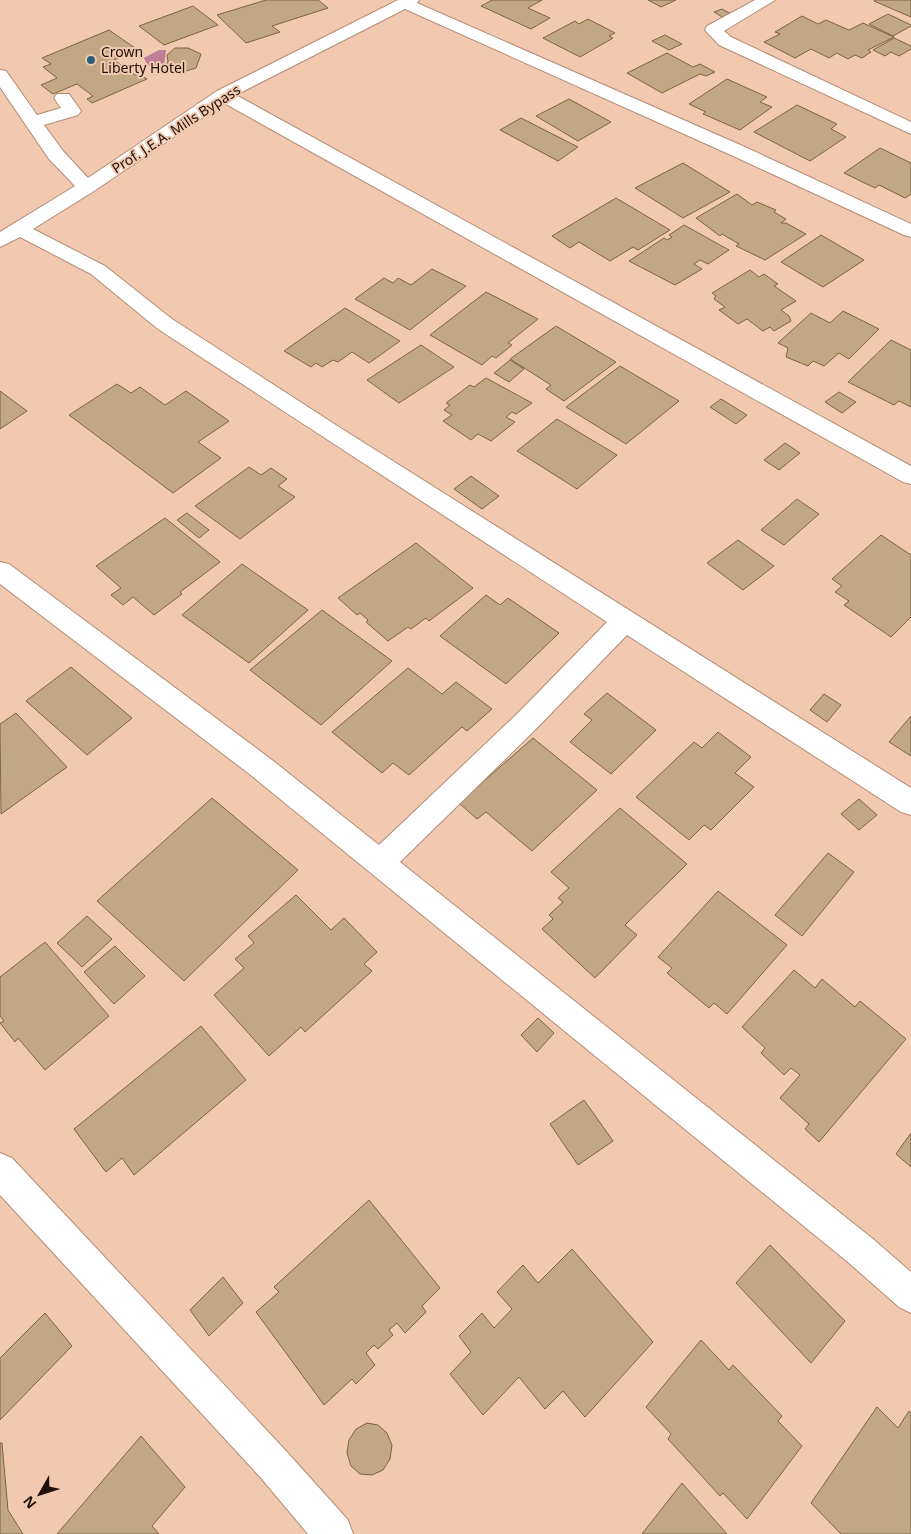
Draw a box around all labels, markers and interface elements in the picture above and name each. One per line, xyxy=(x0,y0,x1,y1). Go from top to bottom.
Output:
place label: Crown Liberty Hotel xyxy=(101,42,185,77)
marker: Crown Liberty Hotel xyxy=(85,54,97,66)
street label: Prof. J.E.A. Mills Bypass xyxy=(108,80,244,177)
north arrow xyxy=(15,1469,65,1519)
text: N xyxy=(19,1492,40,1513)

